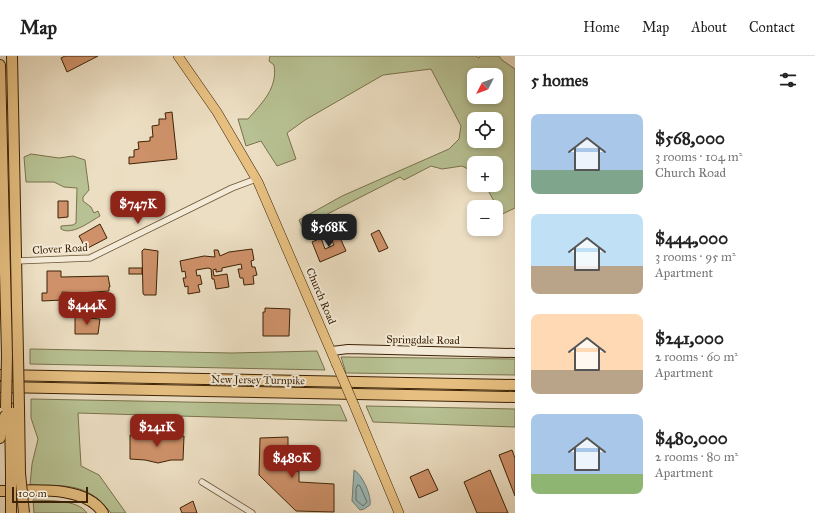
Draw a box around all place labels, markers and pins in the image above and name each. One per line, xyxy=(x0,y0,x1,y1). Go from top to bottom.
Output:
pin: $747K xyxy=(110,191,166,225)
pin: $568K xyxy=(301,214,357,248)
pin: $444K xyxy=(59,292,115,326)
pin: $241K xyxy=(129,414,185,448)
pin: $480K xyxy=(264,445,320,479)

